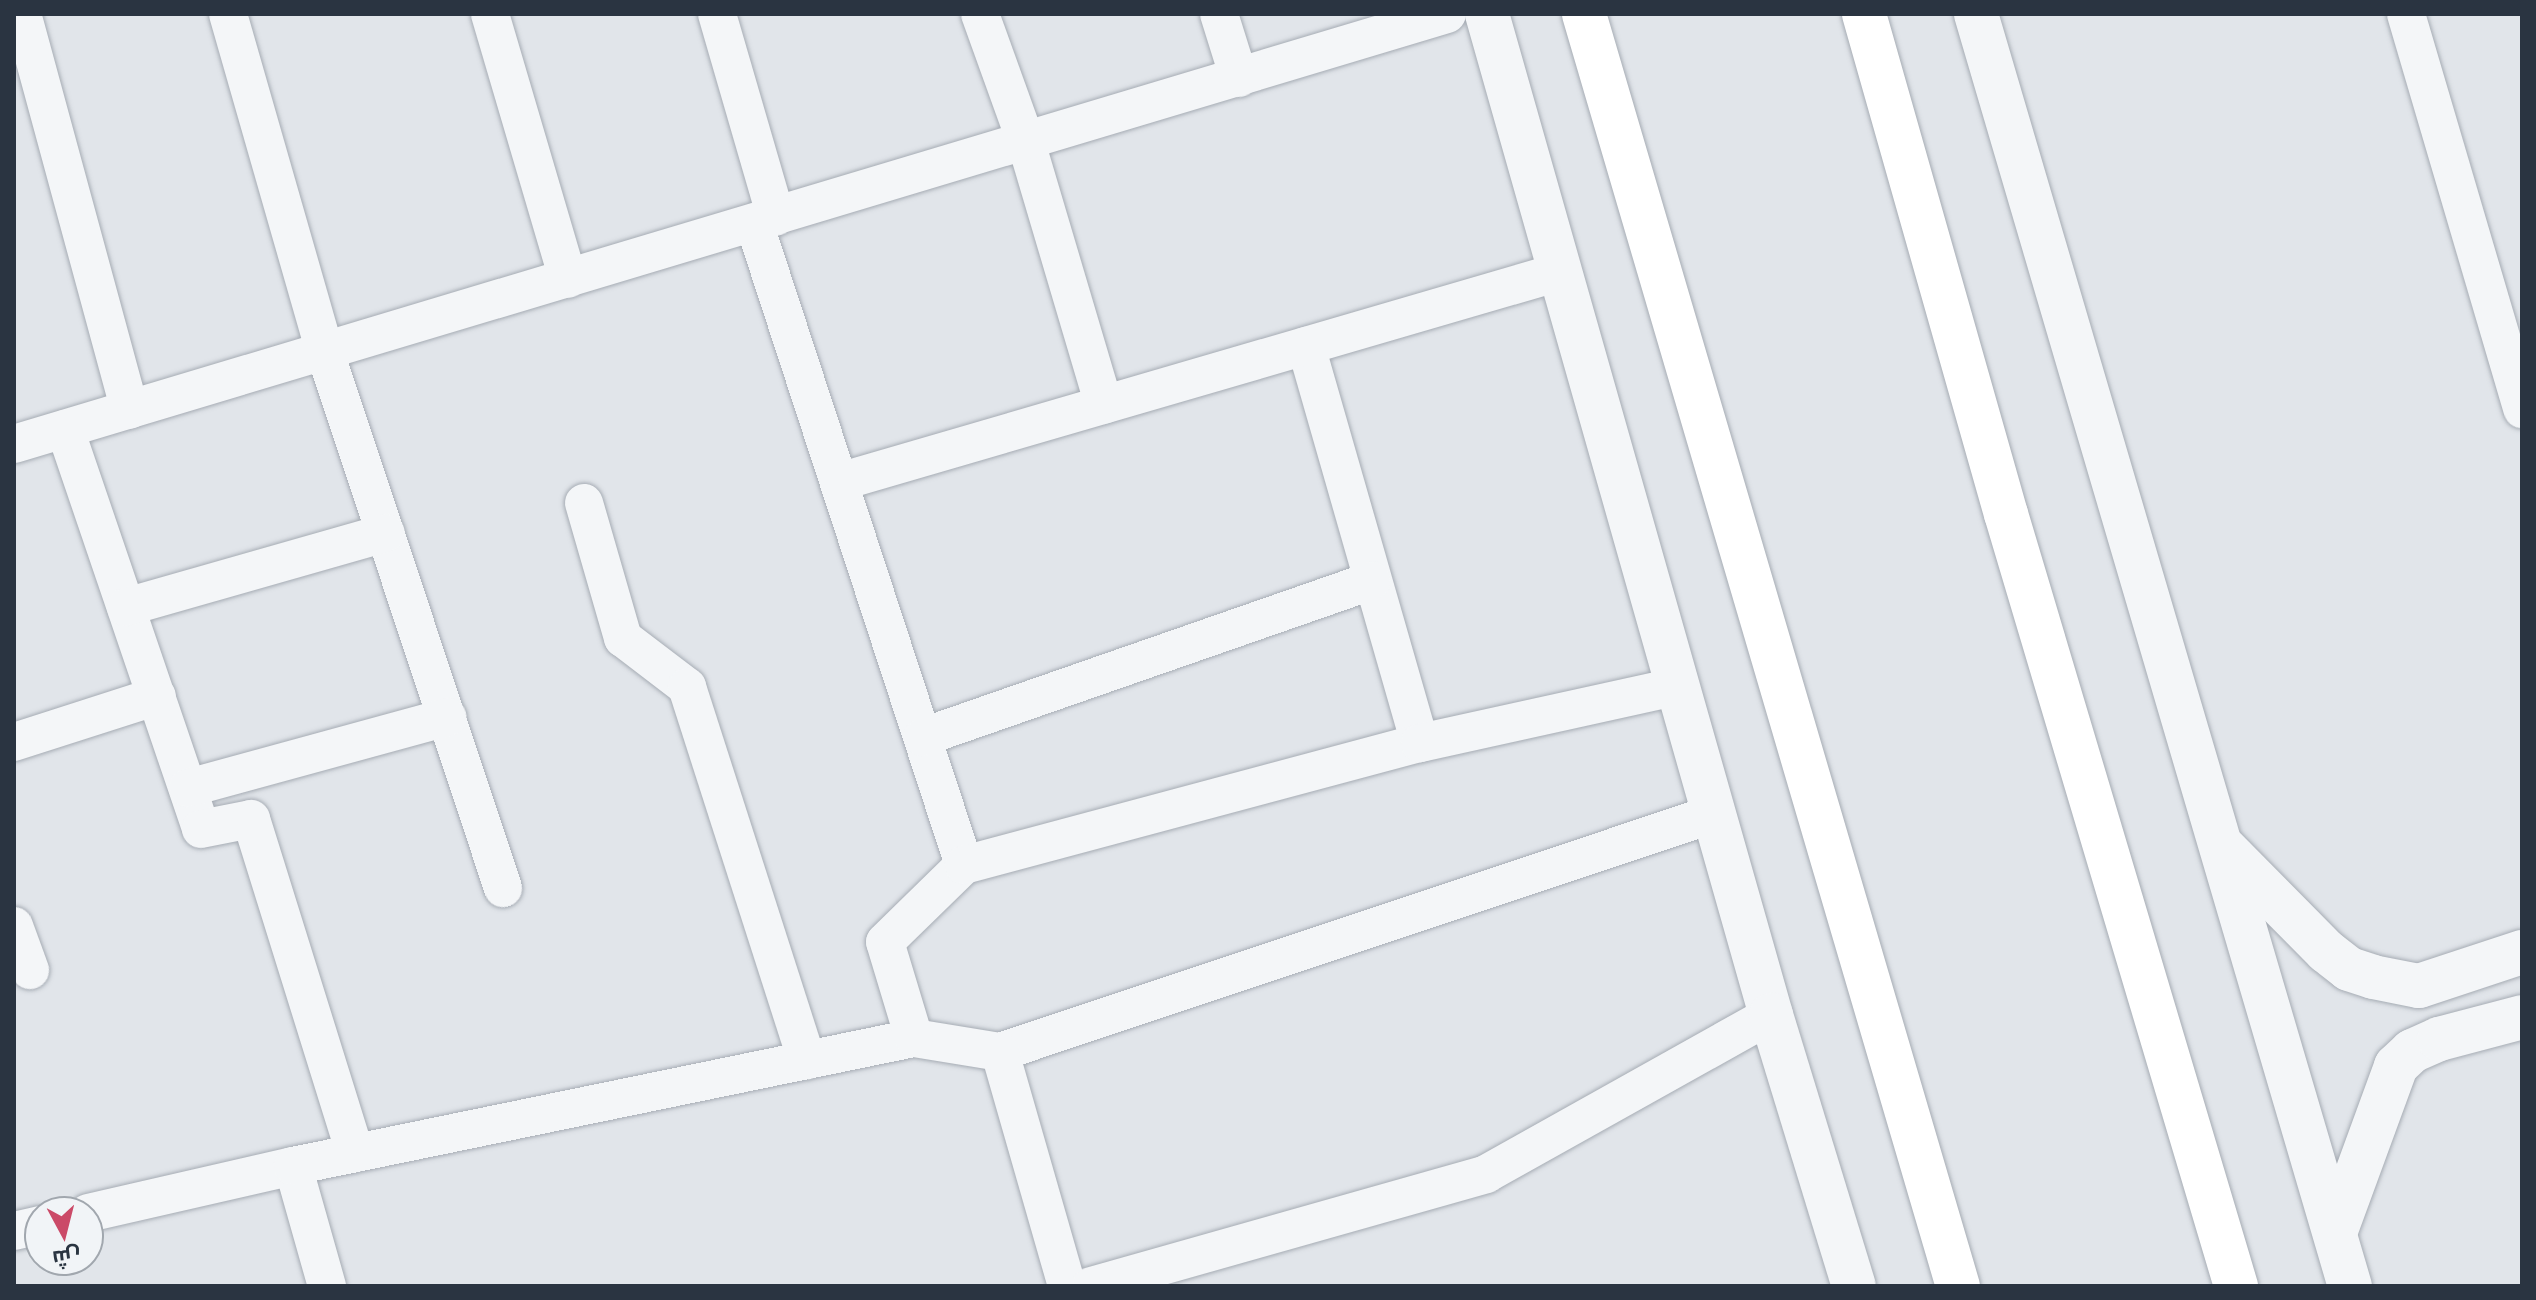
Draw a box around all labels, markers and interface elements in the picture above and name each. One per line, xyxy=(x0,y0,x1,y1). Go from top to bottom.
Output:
north arrow xyxy=(24,1196,104,1276)
text: ش xyxy=(51,1240,83,1275)

